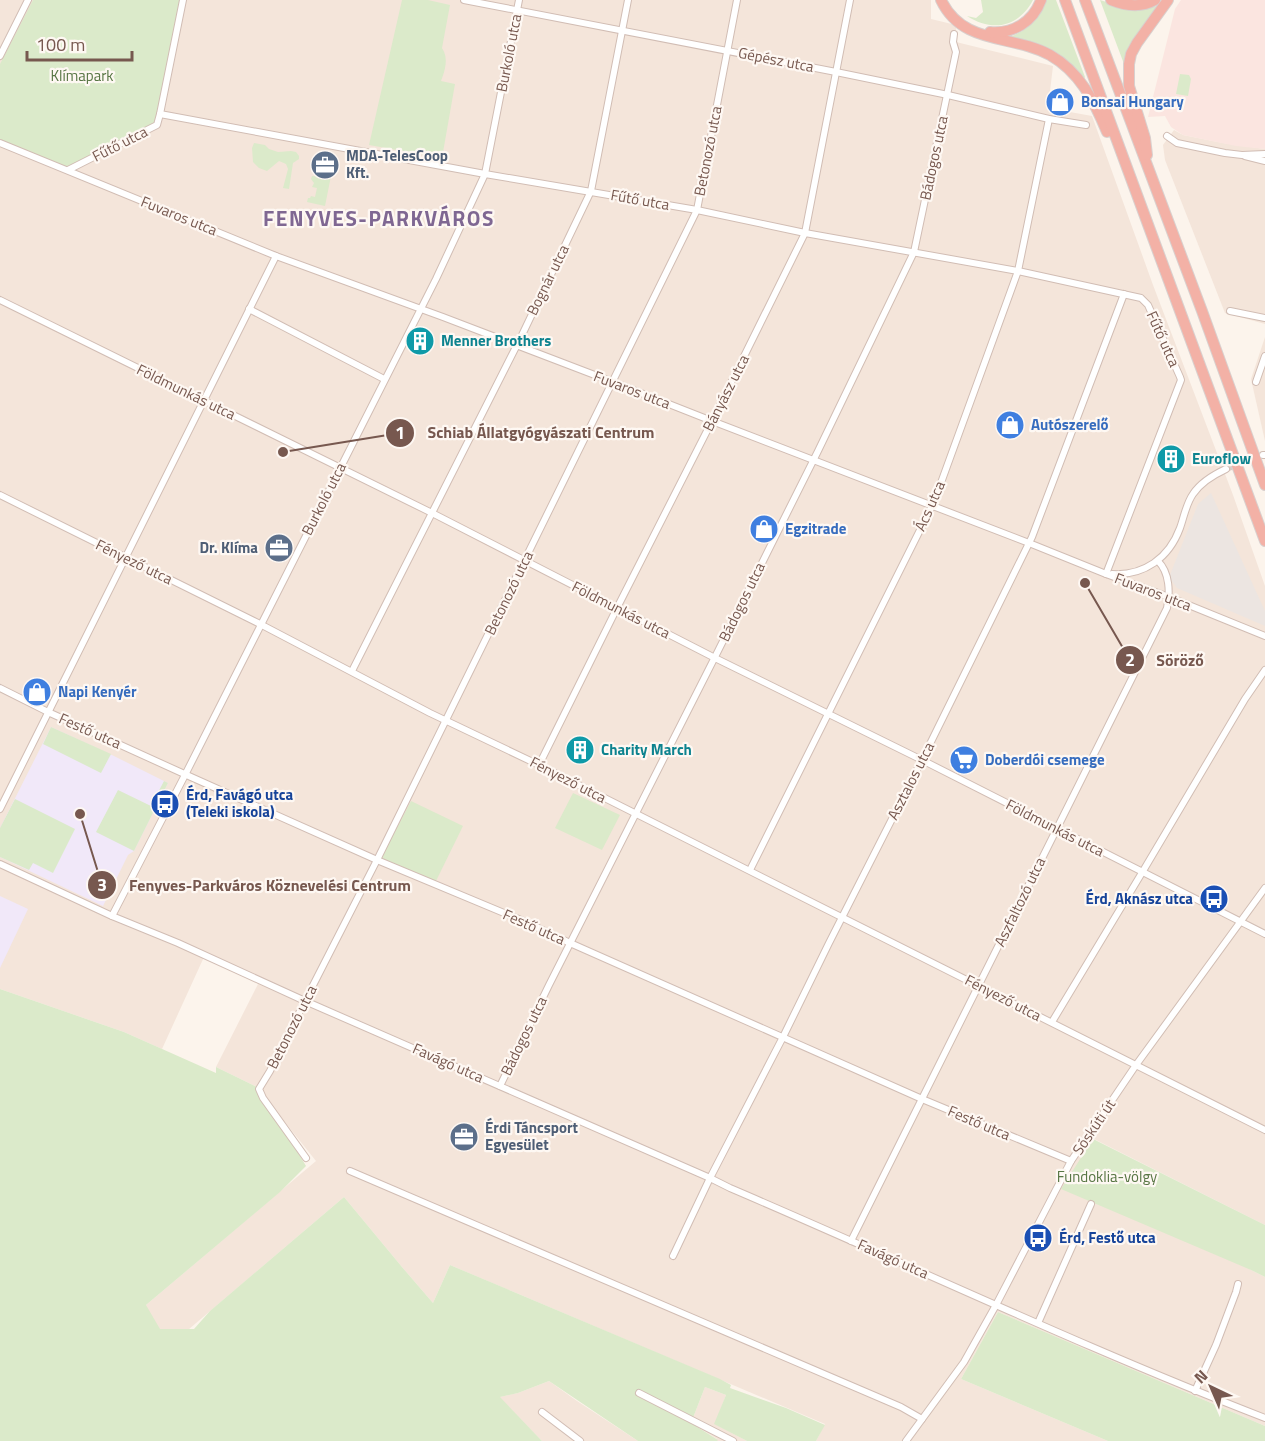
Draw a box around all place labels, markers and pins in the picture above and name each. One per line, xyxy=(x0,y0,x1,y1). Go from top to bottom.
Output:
shop icon: Bonsai Hungary xyxy=(1044,86,1076,118)
place label: Bonsai Hungary xyxy=(1081,90,1184,113)
place label: MDA-TelesCoop Kft. xyxy=(346,144,448,184)
office icon: MDA-TelesCoop Kft. xyxy=(309,149,341,181)
building icon: Menner Brothers xyxy=(404,325,436,357)
place label: Menner Brothers xyxy=(441,329,551,352)
shop icon: Autószerelő xyxy=(994,409,1026,441)
place label: Autószerelő xyxy=(1031,413,1109,436)
callout: Schiab Állatgyógyászati Centrum xyxy=(385,416,666,450)
building icon: Euroflow xyxy=(1155,443,1187,475)
place label: Euroflow xyxy=(1192,447,1252,470)
shop icon: Egzitrade xyxy=(748,513,780,545)
place label: Egzitrade xyxy=(785,517,847,540)
office icon: Dr. Klíma xyxy=(263,532,295,564)
place label: Dr. Klíma xyxy=(199,536,258,559)
callout: Söröző xyxy=(1115,643,1216,677)
shop icon: Napi Kenyér xyxy=(21,676,53,708)
place label: Napi Kenyér xyxy=(58,680,137,703)
building icon: Charity March xyxy=(564,734,596,766)
place label: Charity March xyxy=(601,738,692,761)
supermarket icon: Doberdói csemege xyxy=(948,744,980,776)
place label: Doberdói csemege xyxy=(985,748,1105,771)
place label: Érd, Favágó utca (Teleki iskola) xyxy=(186,783,293,823)
bus stop icon: Érd, Favágó utca (Teleki iskola) xyxy=(149,788,181,820)
callout: Fenyves-Parkváros Köznevelési Centrum xyxy=(87,868,423,902)
bus stop icon: Érd, Aknász utca xyxy=(1198,883,1230,915)
place label: Érd, Aknász utca xyxy=(1086,887,1193,910)
place label: Érdi Táncsport Egyesület xyxy=(485,1116,579,1156)
office icon: Érdi Táncsport Egyesület xyxy=(448,1121,480,1153)
bus stop icon: Érd, Festő utca xyxy=(1022,1222,1054,1254)
place label: Érd, Festő utca xyxy=(1059,1226,1156,1249)

